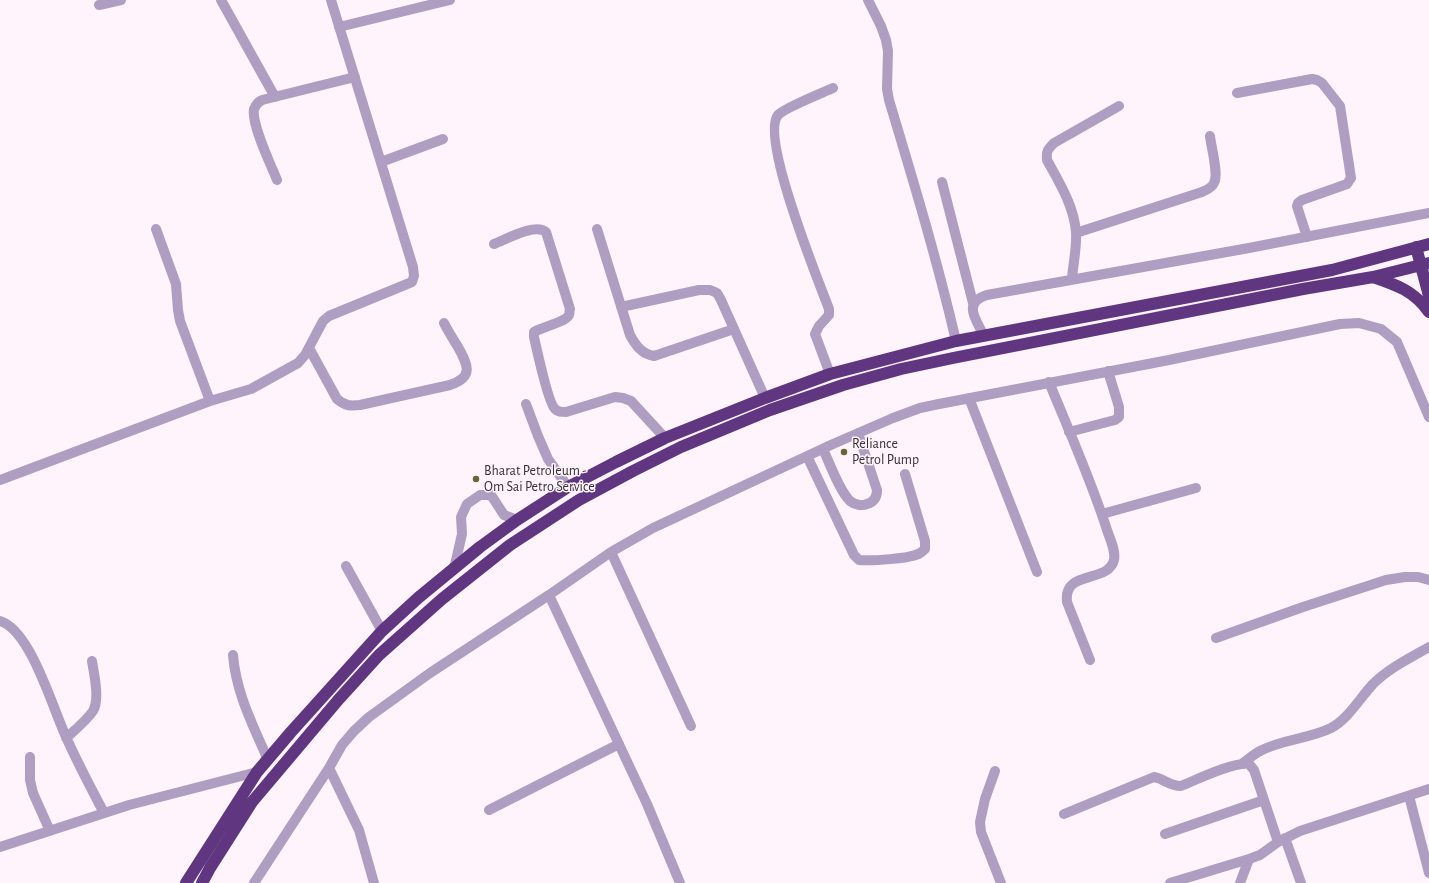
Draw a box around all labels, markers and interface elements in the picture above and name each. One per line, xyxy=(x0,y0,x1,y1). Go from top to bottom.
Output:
place label: Reliance Petrol Pump xyxy=(852,436,919,468)
marker: Reliance Petrol Pump xyxy=(839,447,849,457)
place label: Bharat Petroleum - Om Sai Petro Service xyxy=(484,463,595,496)
marker: Bharat Petroleum - Om Sai Petro Service xyxy=(471,474,481,484)

